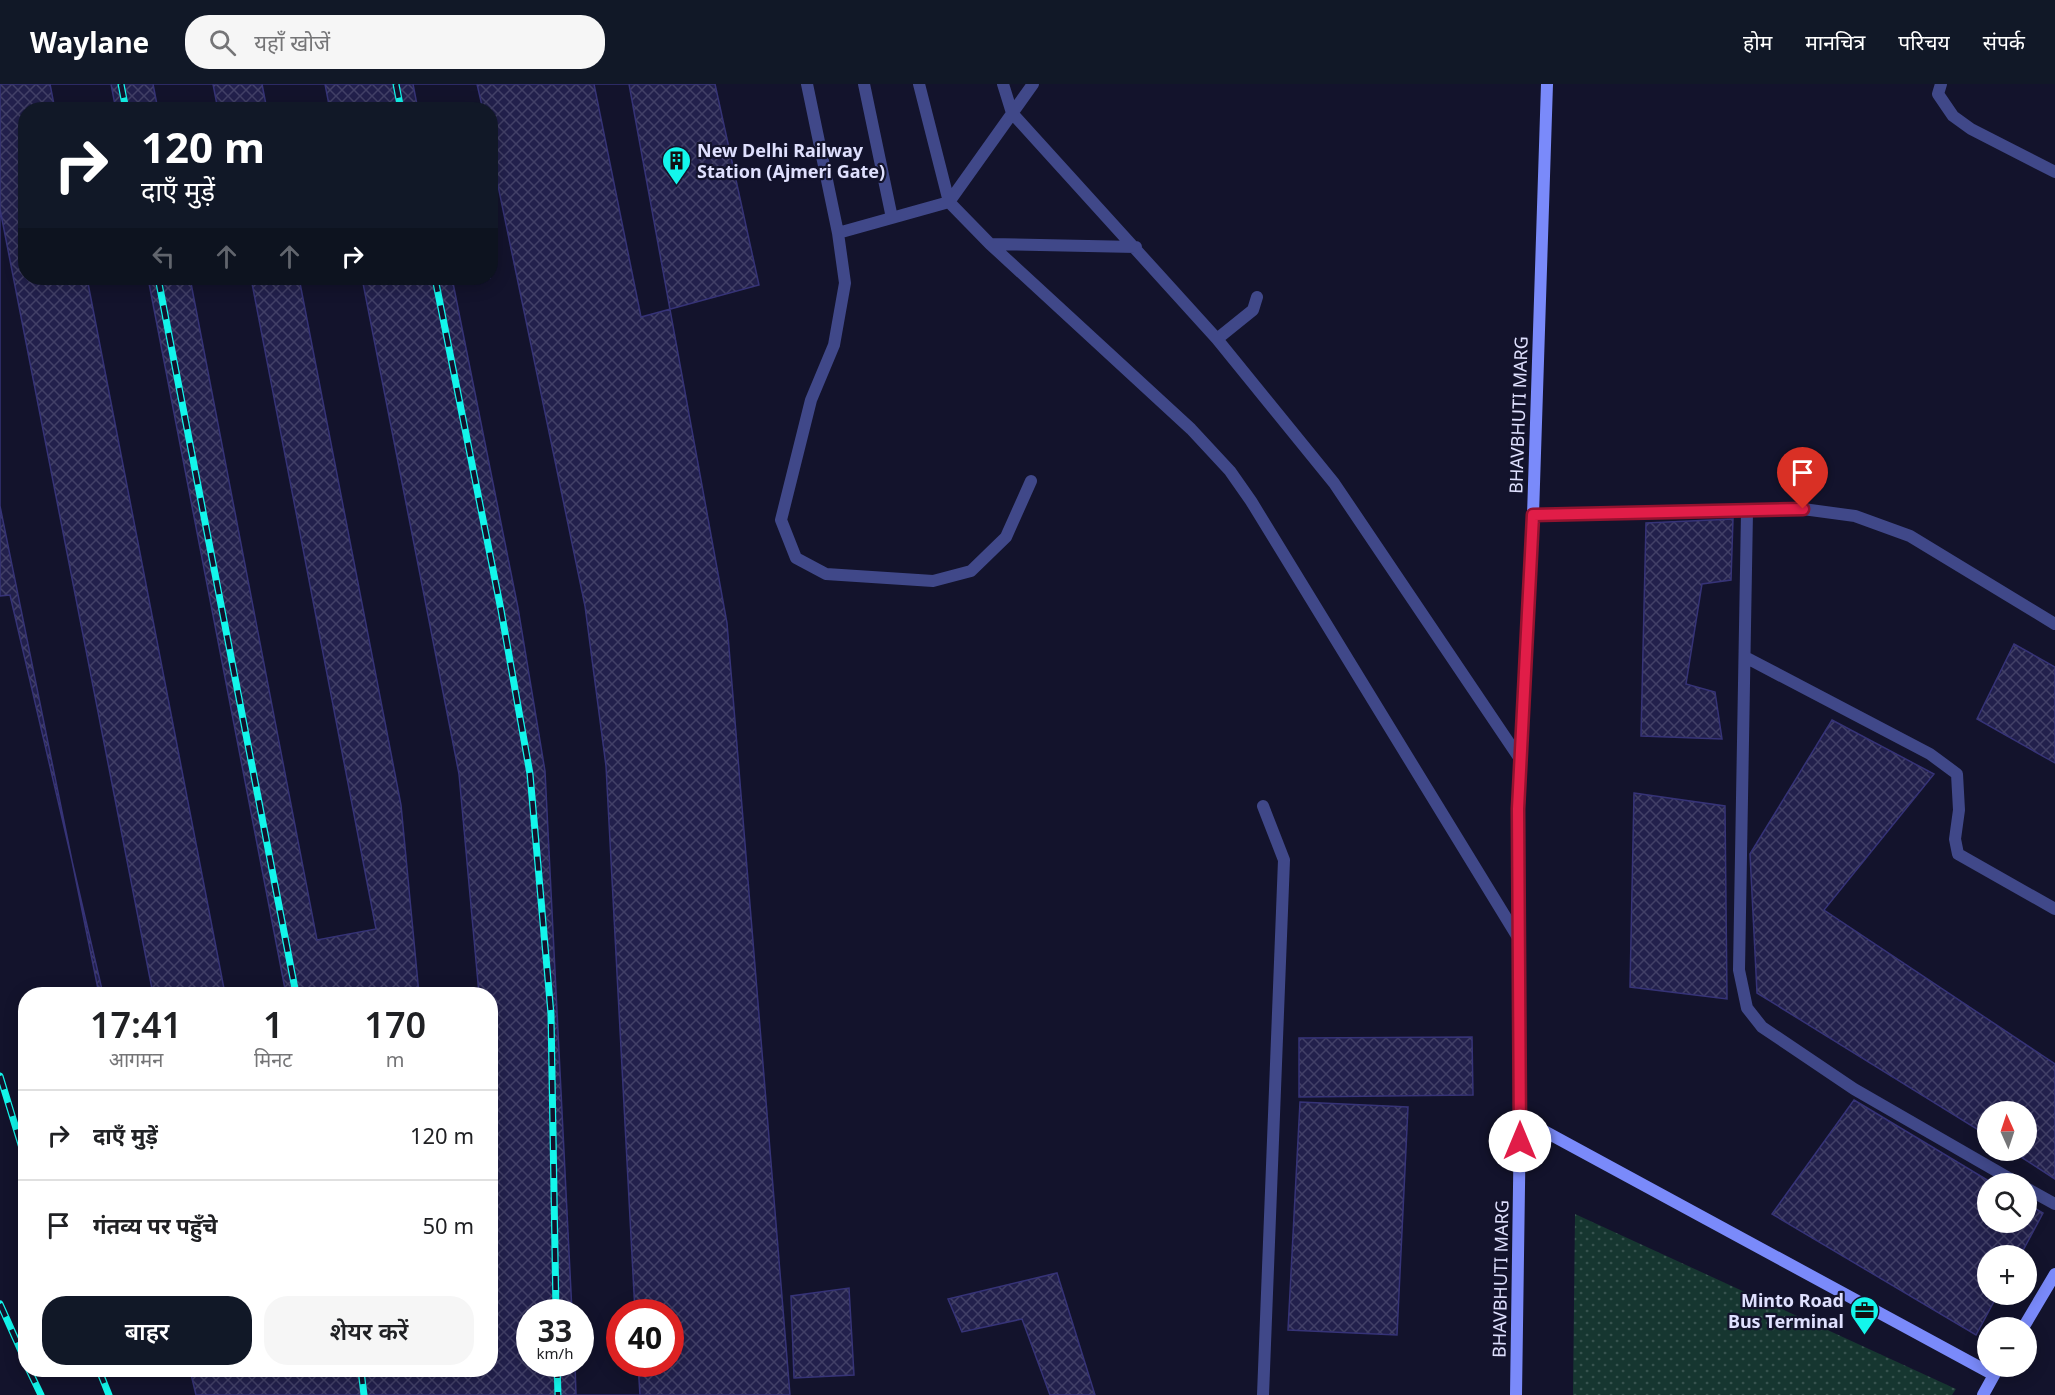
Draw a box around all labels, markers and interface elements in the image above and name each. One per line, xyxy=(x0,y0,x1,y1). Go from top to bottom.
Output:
search box xyxy=(185,15,605,69)
text: Waylane xyxy=(30,23,149,61)
icon: search xyxy=(206,26,239,59)
text: यहाँ खोजें xyxy=(254,27,330,57)
text: होम xyxy=(1743,28,1772,56)
text: मानचित्र xyxy=(1805,28,1865,56)
text: परिचय xyxy=(1898,28,1950,56)
text: संपर्क xyxy=(1983,28,2025,56)
text: 120 m xyxy=(141,118,265,175)
icon: right xyxy=(42,126,120,204)
place label: New Delhi Railway Station (Ajmeri Gate) xyxy=(697,138,885,183)
building icon: New Delhi Railway Station (Ajmeri Gate) xyxy=(660,144,692,186)
text: दाएँ मुड़ें xyxy=(141,172,215,209)
icon: left xyxy=(147,240,180,273)
icon: ahead xyxy=(210,240,243,273)
icon: ahead xyxy=(273,240,306,273)
icon: right xyxy=(336,240,369,273)
street label: BHAVBHUTI MARG xyxy=(1503,336,1533,494)
pin xyxy=(1777,447,1828,509)
icon: arrive xyxy=(1786,456,1819,489)
text: 17:41 xyxy=(90,1000,182,1049)
text: 1 xyxy=(263,1000,284,1049)
text: 170 xyxy=(364,1000,426,1049)
text: आगमन xyxy=(109,1046,163,1073)
text: मिनट xyxy=(254,1046,292,1073)
text: m xyxy=(386,1046,405,1073)
north arrow xyxy=(1977,1101,2037,1161)
map controls xyxy=(1977,1101,2037,1377)
position arrow xyxy=(1488,1109,1552,1173)
icon: right xyxy=(42,1119,75,1152)
text: दाएँ मुड़ें xyxy=(93,1120,158,1150)
text: 120 m xyxy=(410,1120,474,1150)
button: search xyxy=(1977,1173,2037,1233)
street label: BHAVBHUTI MARG xyxy=(1487,1200,1513,1358)
icon: arrive xyxy=(42,1209,75,1242)
text: गंतव्य पर पहुँचे xyxy=(93,1210,218,1240)
text: 50 m xyxy=(423,1210,474,1240)
button: + xyxy=(1977,1245,2037,1305)
place label: Minto Road Bus Terminal xyxy=(1728,1288,1844,1333)
office icon: Minto Road Bus Terminal xyxy=(1849,1294,1881,1336)
button: बाहर xyxy=(42,1296,252,1365)
button: शेयर करें xyxy=(264,1296,474,1365)
speed limit sign: 40 xyxy=(606,1299,684,1377)
text: 33 xyxy=(538,1310,572,1351)
button: − xyxy=(1977,1317,2037,1377)
text: km/h xyxy=(537,1343,573,1363)

